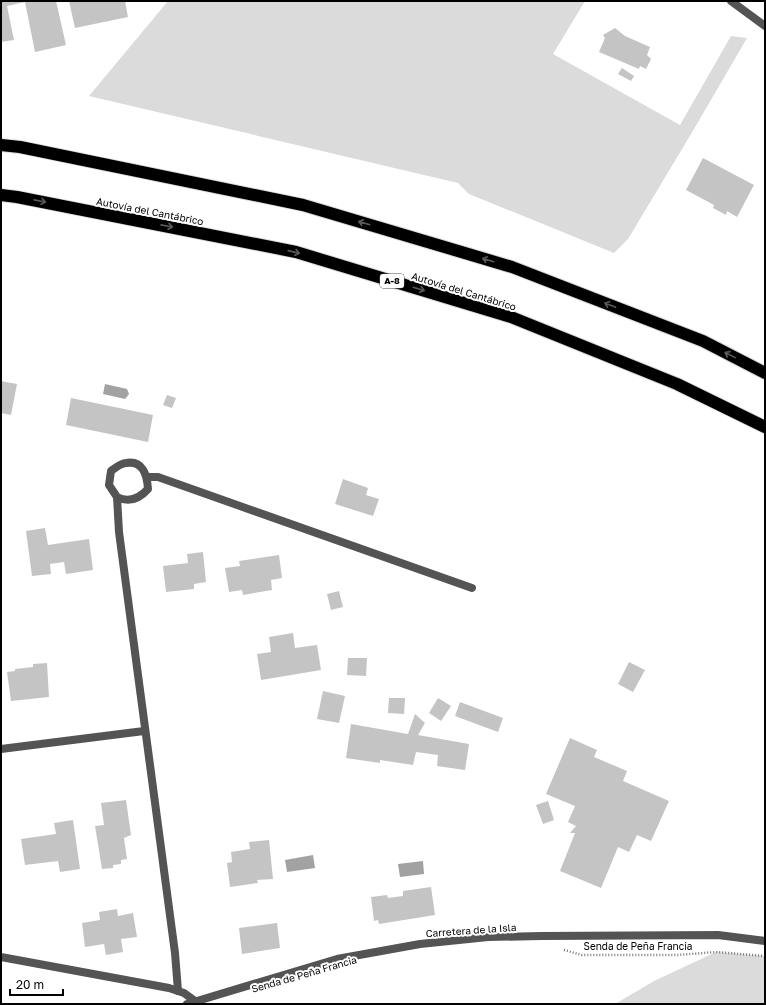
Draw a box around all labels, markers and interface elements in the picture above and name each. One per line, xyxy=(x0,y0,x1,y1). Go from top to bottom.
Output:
street label: Autovía del Cantábrico xyxy=(95,195,205,227)
one-way arrow xyxy=(33,197,46,205)
one-way arrow xyxy=(357,219,370,226)
one-way arrow xyxy=(160,223,173,231)
one-way arrow xyxy=(288,249,301,256)
one-way arrow xyxy=(482,256,495,263)
street label: Autovía del Cantábrico xyxy=(410,269,518,313)
road number: A-8 xyxy=(380,274,404,288)
one-way arrow xyxy=(413,286,425,294)
one-way arrow xyxy=(605,301,617,309)
one-way arrow xyxy=(724,351,736,358)
street label: Carretera de la Isla xyxy=(425,921,517,939)
street label: Senda de Peña Francia xyxy=(584,940,692,952)
street label: Senda de Peña Francia xyxy=(250,953,358,995)
scale bar xyxy=(10,971,63,997)
text: 20 m xyxy=(16,977,44,992)

